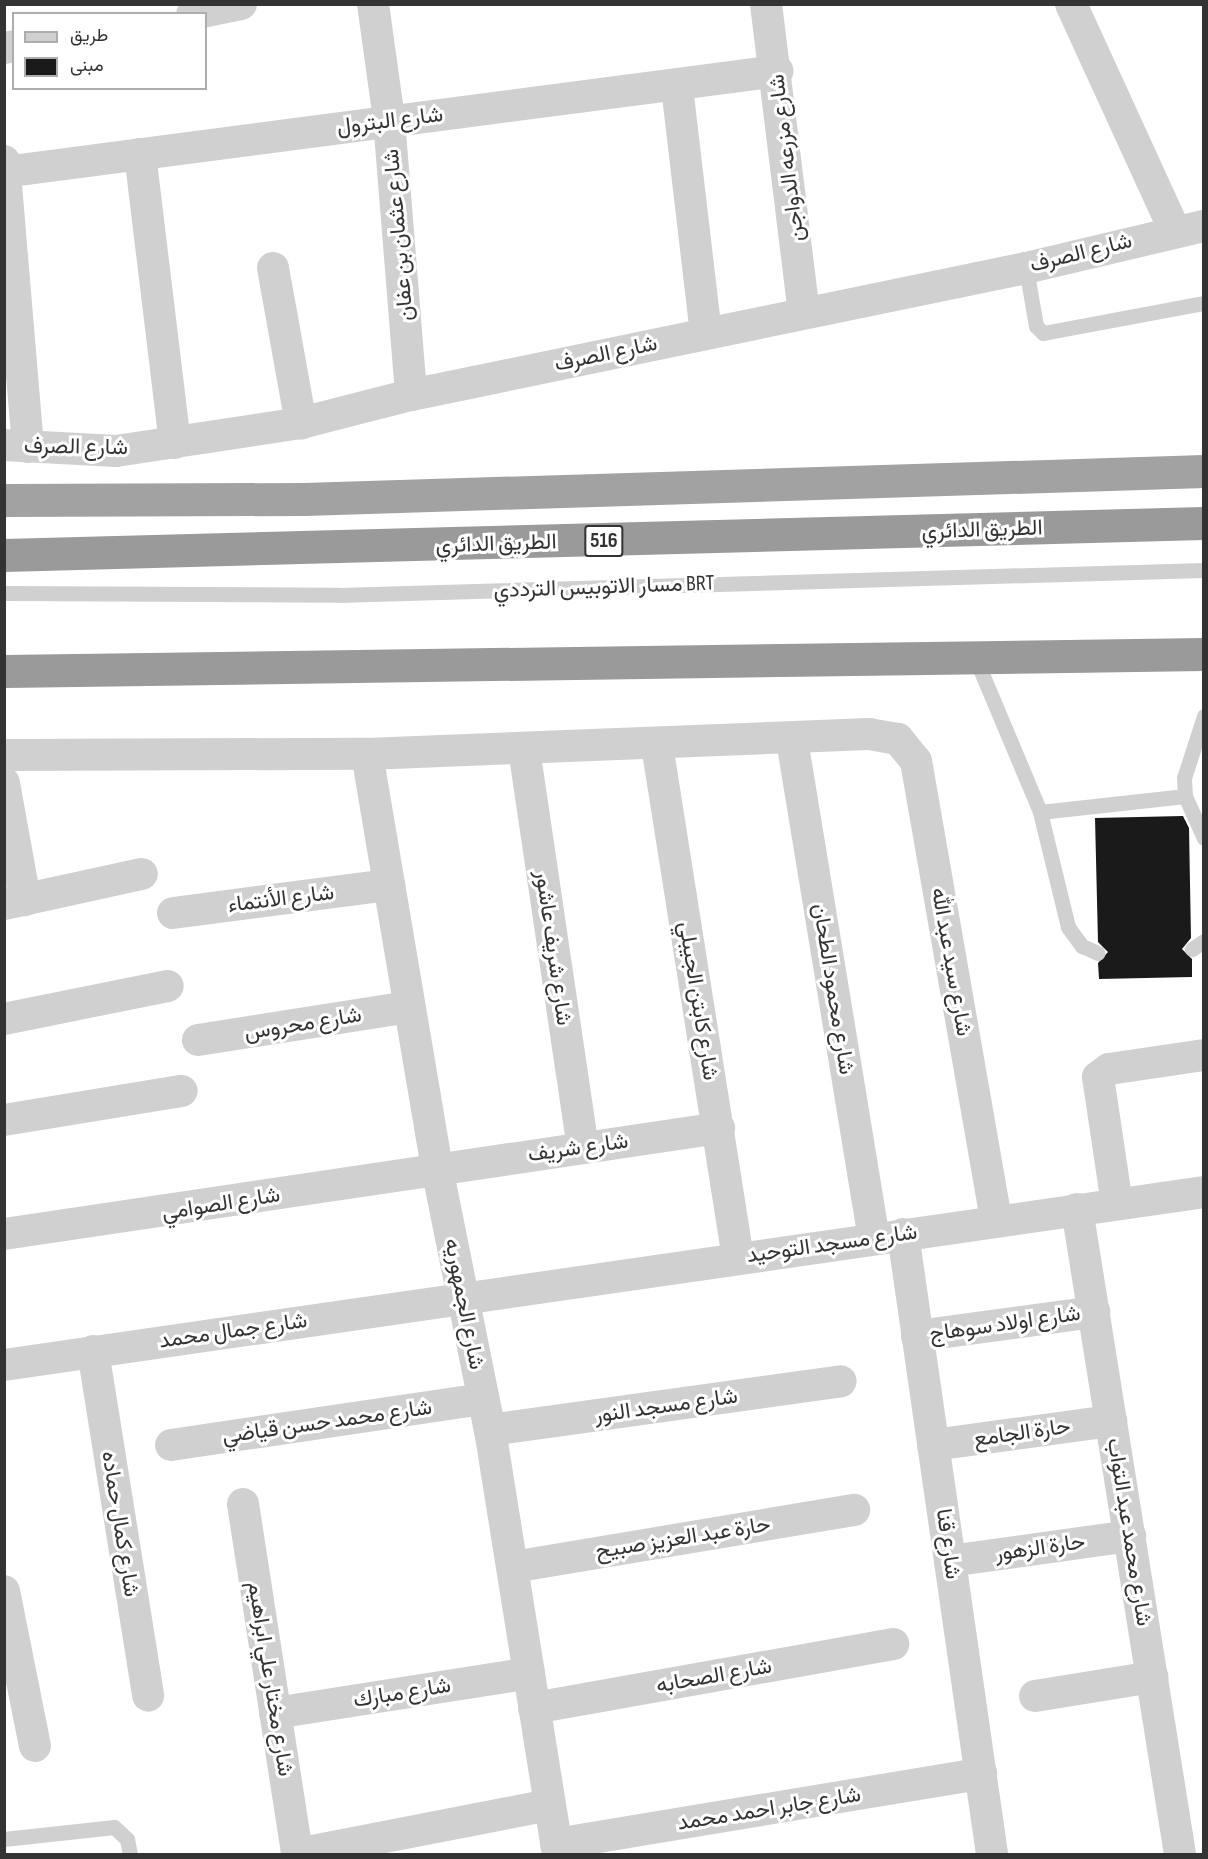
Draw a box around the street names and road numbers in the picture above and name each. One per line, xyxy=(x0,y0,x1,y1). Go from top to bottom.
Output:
street label: شارع مزرعه الدواجن xyxy=(764,73,810,243)
street label: شارع البترول xyxy=(335,101,445,141)
street label: شارع عثمان بن عفان xyxy=(378,148,420,322)
street label: شارع الصرف xyxy=(1027,228,1135,278)
street label: شارع الصرف xyxy=(552,330,660,378)
street label: شارع الصرف xyxy=(24,433,128,461)
street label: الطريق الدائري xyxy=(921,515,1043,545)
road number: 516 xyxy=(583,523,625,559)
street label: الطريق الدائري xyxy=(435,529,557,559)
street label: مسار الاتوبيس الترددي BRT xyxy=(493,570,715,604)
street label: شارع شريف عاشور xyxy=(529,869,577,1027)
street label: شارع الأنتماء xyxy=(226,879,336,919)
street label: شارع سيد عبد الله xyxy=(925,886,977,1038)
street label: شارع محمود الطحان xyxy=(806,902,860,1076)
street label: شارع كابتن الجيبلي xyxy=(672,920,724,1082)
street label: شارع محروس xyxy=(242,1002,364,1046)
street label: شارع شريف xyxy=(526,1128,630,1168)
street label: شارع الصوامي xyxy=(160,1182,282,1226)
street label: شارع مسجد التوحيد xyxy=(745,1219,919,1269)
street label: شارع الجمهوريه xyxy=(438,1236,490,1372)
street label: شارع اولاد سوهاج xyxy=(928,1300,1082,1348)
street label: شارع جمال محمد xyxy=(157,1308,309,1354)
street label: شارع مسجد النور xyxy=(593,1383,739,1429)
street label: شارع محمد حسن قياضي xyxy=(220,1394,434,1450)
street label: حارة الجامع xyxy=(972,1413,1072,1453)
street label: شارع محمد عبد التواب xyxy=(1101,1436,1157,1628)
street label: شارع كمال حماده xyxy=(95,1449,145,1599)
street label: شارع قنا xyxy=(930,1507,966,1581)
street label: حارة عبد العزيز صبيح xyxy=(594,1511,772,1565)
street label: حارة الزهور xyxy=(993,1529,1087,1567)
street label: شارع مختار علي ابراهيم xyxy=(242,1580,298,1778)
street label: شارع الصحابه xyxy=(654,1653,774,1699)
street label: شارع مبارك xyxy=(351,1672,453,1714)
street label: شارع جابر احمد محمد xyxy=(675,1781,863,1837)

